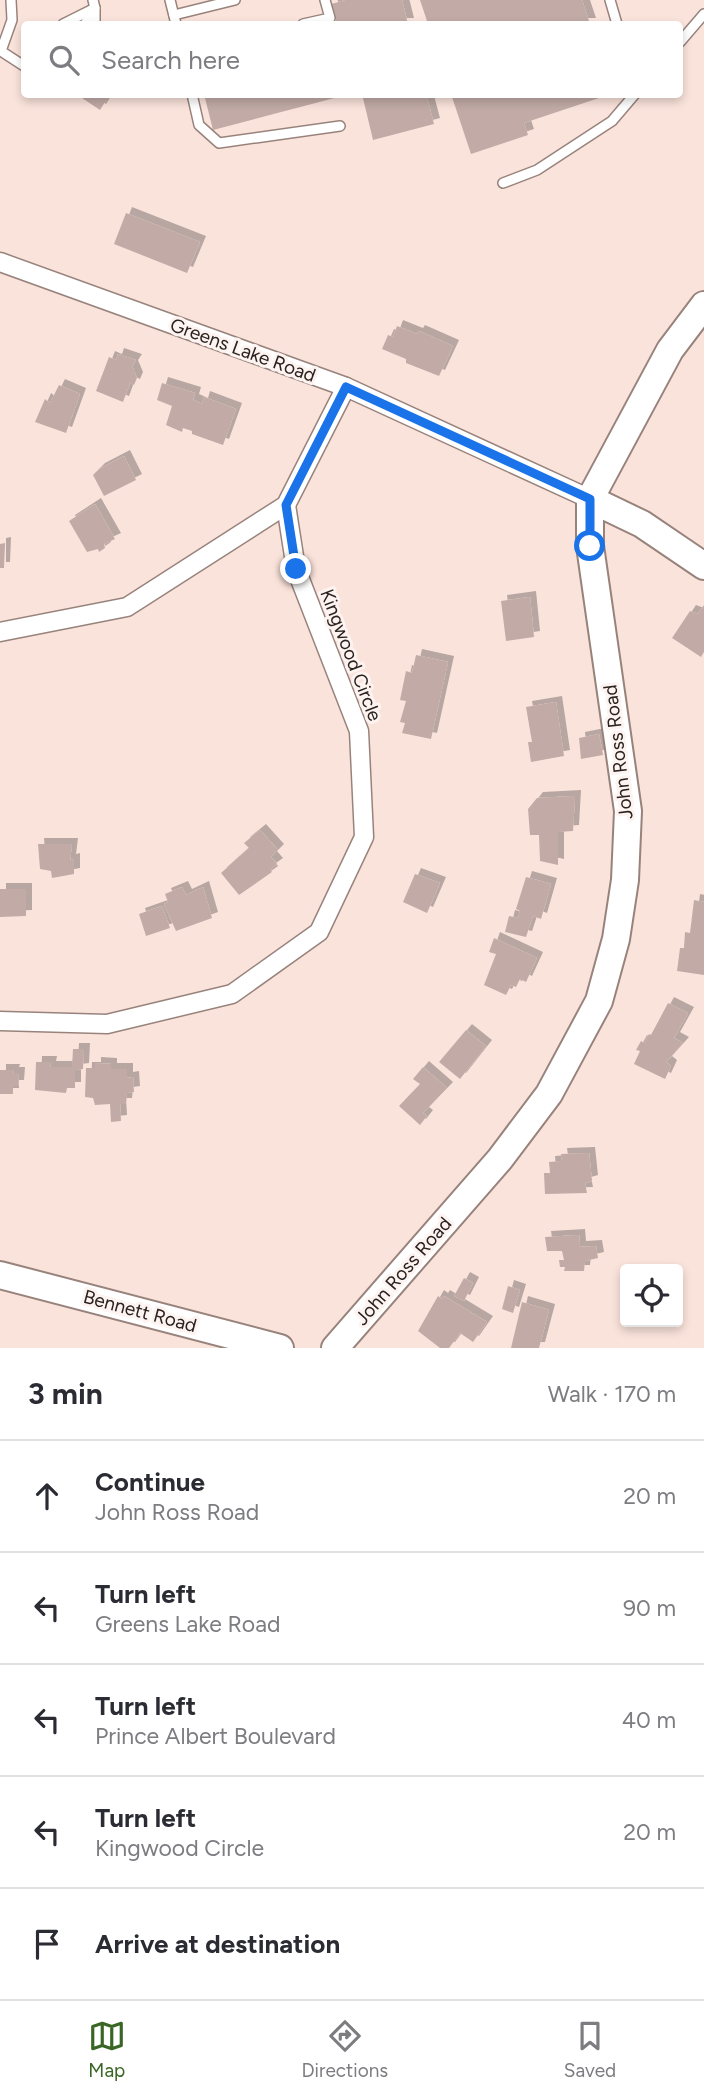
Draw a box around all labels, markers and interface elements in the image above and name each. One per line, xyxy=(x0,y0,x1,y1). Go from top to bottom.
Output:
search box xyxy=(21,21,683,98)
icon: search xyxy=(45,41,83,79)
text: Search here xyxy=(101,44,240,76)
street label: Greens Lake Road xyxy=(167,313,319,387)
route start xyxy=(574,530,605,561)
route end xyxy=(280,553,311,584)
street label: Kingwood Circle xyxy=(315,586,387,724)
street label: John Ross Road xyxy=(598,683,638,821)
street label: John Ross Road xyxy=(350,1212,456,1330)
map controls xyxy=(620,1264,683,1327)
button: locate xyxy=(620,1264,683,1327)
street label: Bennett Road xyxy=(81,1285,199,1337)
text: 3 min xyxy=(28,1375,103,1412)
text: Walk · 170 m xyxy=(548,1380,676,1408)
text: Continue xyxy=(95,1466,205,1498)
icon: ahead xyxy=(28,1477,66,1515)
text: 20 m xyxy=(623,1482,676,1510)
text: John Ross Road xyxy=(95,1498,259,1526)
text: Turn left xyxy=(95,1578,196,1610)
icon: left xyxy=(28,1589,66,1627)
text: 90 m xyxy=(623,1594,676,1622)
text: Greens Lake Road xyxy=(95,1610,280,1638)
text: Turn left xyxy=(95,1690,196,1722)
icon: left xyxy=(28,1701,66,1739)
text: 40 m xyxy=(622,1706,676,1734)
text: Prince Albert Boulevard xyxy=(95,1722,336,1750)
text: Turn left xyxy=(95,1802,196,1834)
icon: left xyxy=(28,1813,66,1851)
text: 20 m xyxy=(623,1818,676,1846)
text: Kingwood Circle xyxy=(95,1834,264,1862)
icon: arrive xyxy=(28,1925,66,1963)
text: Arrive at destination xyxy=(95,1928,340,1960)
tab: Map xyxy=(88,2017,126,2082)
tab: Directions xyxy=(301,2017,388,2082)
tab: Saved xyxy=(564,2017,616,2082)

